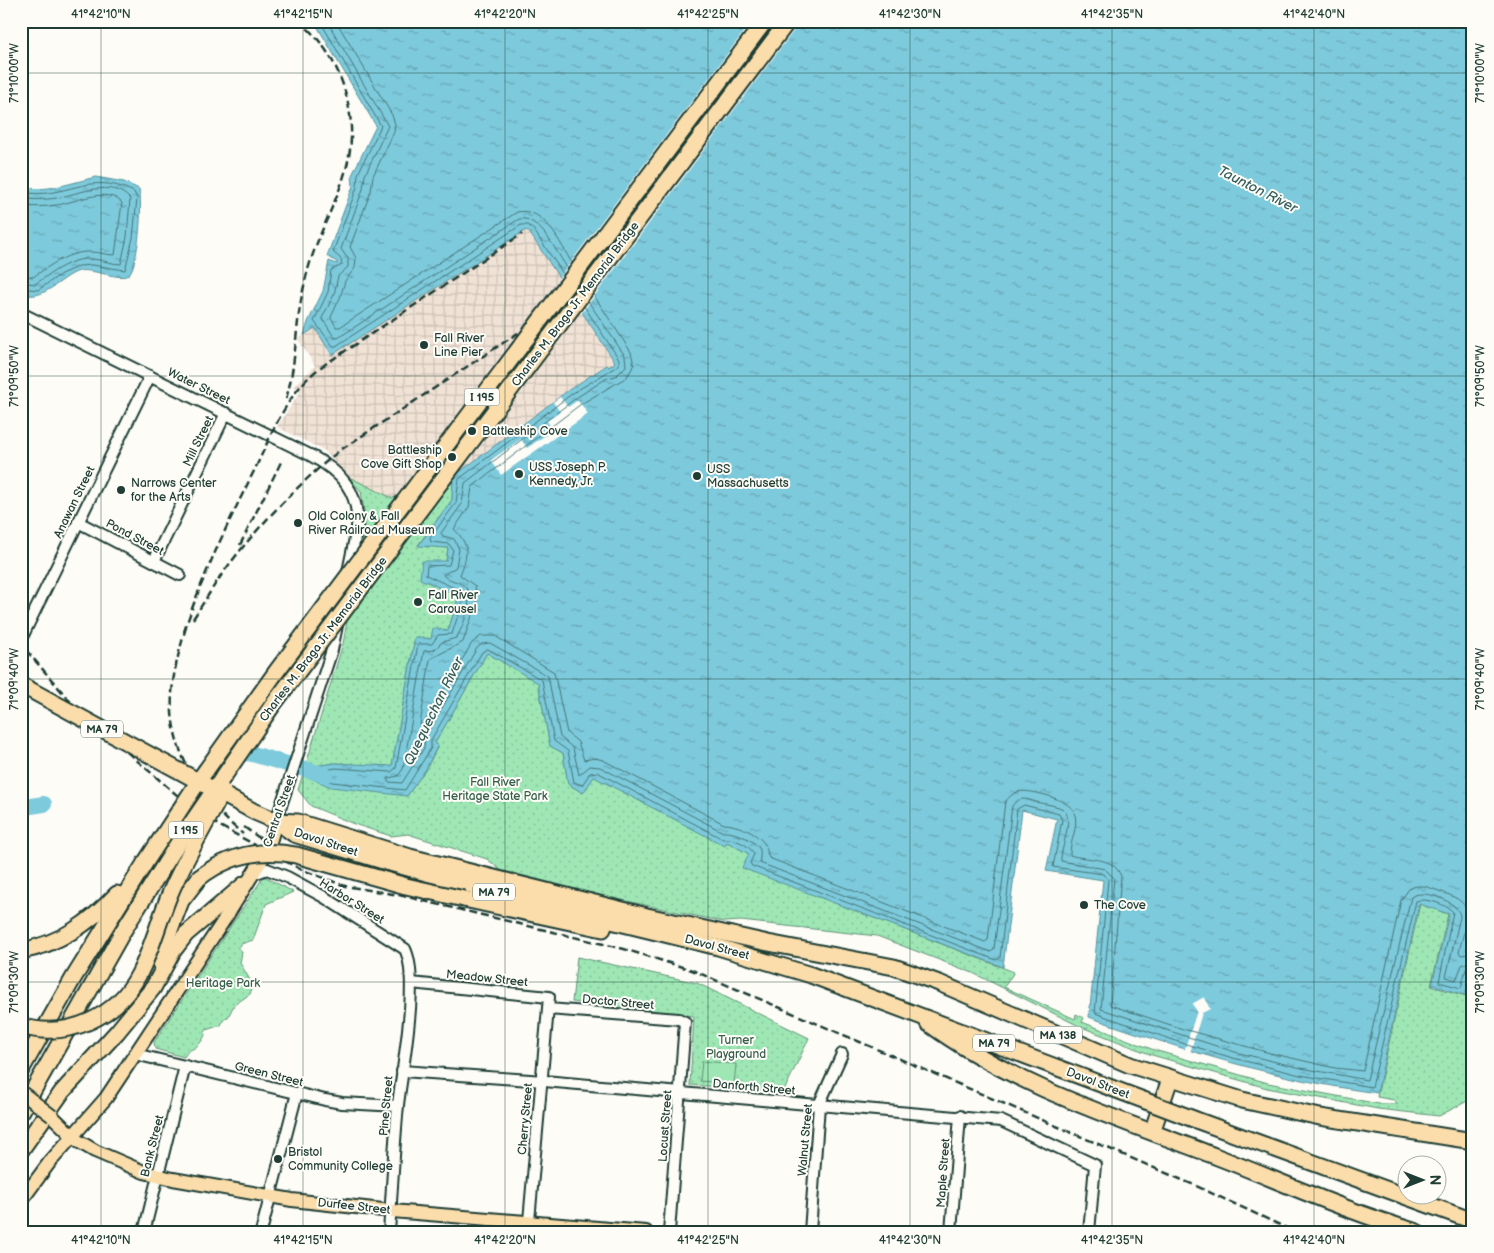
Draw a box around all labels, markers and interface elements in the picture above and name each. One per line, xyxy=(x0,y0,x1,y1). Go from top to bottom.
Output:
text: 41°42'10"N xyxy=(71,7,131,22)
text: 41°42'15"N xyxy=(273,7,333,22)
text: 41°42'20"N xyxy=(474,7,536,22)
text: 41°42'25"N xyxy=(677,7,739,22)
text: 41°42'30"N xyxy=(879,7,941,22)
text: 41°42'35"N xyxy=(1081,7,1143,22)
text: 41°42'40"N xyxy=(1283,7,1345,22)
text: 71°10'00"W xyxy=(7,43,22,103)
text: 71°10'00"W xyxy=(1473,43,1488,103)
water label: Taunton River xyxy=(1215,162,1301,217)
street label: Charles M. Braga Jr. Memorial Bridge xyxy=(508,219,642,390)
place label: Fall River Line Pier xyxy=(434,331,485,360)
marker: Fall River Line Pier xyxy=(418,339,430,351)
text: 71°09'50"W xyxy=(7,345,22,407)
text: 71°09'50"W xyxy=(1473,345,1488,407)
street label: Water Street xyxy=(165,365,233,408)
road number: I 195 xyxy=(464,388,500,406)
street label: Mill Street xyxy=(180,413,217,469)
place label: Battleship Cove xyxy=(482,424,568,439)
marker: Battleship Cove xyxy=(466,425,478,437)
place label: Battleship Cove Gift Shop xyxy=(361,443,442,472)
marker: Battleship Cove Gift Shop xyxy=(446,451,458,463)
place label: USS Joseph P. Kennedy, Jr. xyxy=(529,460,606,489)
place label: USS Massachusetts xyxy=(707,462,789,491)
street label: Anawan Street xyxy=(51,463,99,541)
marker: USS Joseph P. Kennedy, Jr. xyxy=(513,468,525,480)
marker: USS Massachusetts xyxy=(691,470,703,482)
place label: Narrows Center for the Arts xyxy=(131,476,217,505)
marker: Narrows Center for the Arts xyxy=(115,484,127,496)
place label: Old Colony & Fall River Railroad Museum xyxy=(308,509,435,538)
street label: Pond Street xyxy=(103,516,167,559)
marker: Old Colony & Fall River Railroad Museum xyxy=(292,517,304,529)
street label: Charles M. Braga Jr. Memorial Bridge xyxy=(256,554,390,725)
place label: Fall River Carousel xyxy=(428,588,479,617)
marker: Fall River Carousel xyxy=(412,596,424,608)
text: 71°09'40"W xyxy=(7,648,22,710)
text: 71°09'40"W xyxy=(1473,648,1488,710)
water label: Quequechan River xyxy=(400,654,467,768)
road number: MA 79 xyxy=(81,721,123,738)
street label: Central Street xyxy=(260,773,299,849)
park label: Fall River Heritage State Park xyxy=(442,775,548,804)
road number: I 195 xyxy=(168,822,204,838)
street label: Davol Street xyxy=(292,825,360,860)
street label: Harbor Street xyxy=(316,876,387,927)
road number: MA 79 xyxy=(473,884,515,900)
place label: The Cove xyxy=(1094,898,1146,913)
marker: The Cove xyxy=(1078,899,1090,911)
street label: Davol Street xyxy=(683,932,751,963)
text: 71°09'30"W xyxy=(7,951,22,1013)
text: 71°09'30"W xyxy=(1473,951,1488,1013)
street label: Meadow Street xyxy=(445,967,529,990)
park label: Heritage Park xyxy=(186,976,260,991)
street label: Doctor Street xyxy=(581,992,655,1013)
road number: MA 138 xyxy=(1034,1026,1082,1044)
park label: Turner Playground xyxy=(706,1033,766,1062)
road number: MA 79 xyxy=(973,1034,1015,1052)
street label: Green Street xyxy=(233,1059,305,1090)
street label: Davol Street xyxy=(1064,1065,1132,1102)
street label: Pine Street xyxy=(376,1075,397,1137)
street label: Danforth Street xyxy=(712,1076,796,1099)
street label: Cherry Street xyxy=(515,1082,536,1156)
street label: Locust Street xyxy=(656,1089,676,1162)
street label: Walnut Street xyxy=(795,1103,816,1177)
street label: Bank Street xyxy=(138,1113,168,1179)
street label: Maple Street xyxy=(934,1137,953,1208)
place label: Bristol Community College xyxy=(288,1145,393,1174)
marker: Bristol Community College xyxy=(272,1153,284,1165)
north arrow xyxy=(1396,1156,1446,1206)
text: N xyxy=(1426,1175,1443,1185)
street label: Durfee Street xyxy=(317,1195,391,1218)
text: 41°42'10"N xyxy=(71,1233,131,1248)
text: 41°42'15"N xyxy=(273,1233,333,1248)
text: 41°42'20"N xyxy=(474,1233,536,1248)
text: 41°42'25"N xyxy=(677,1233,739,1248)
text: 41°42'30"N xyxy=(879,1233,941,1248)
text: 41°42'35"N xyxy=(1081,1233,1143,1248)
text: 41°42'40"N xyxy=(1283,1233,1345,1248)

